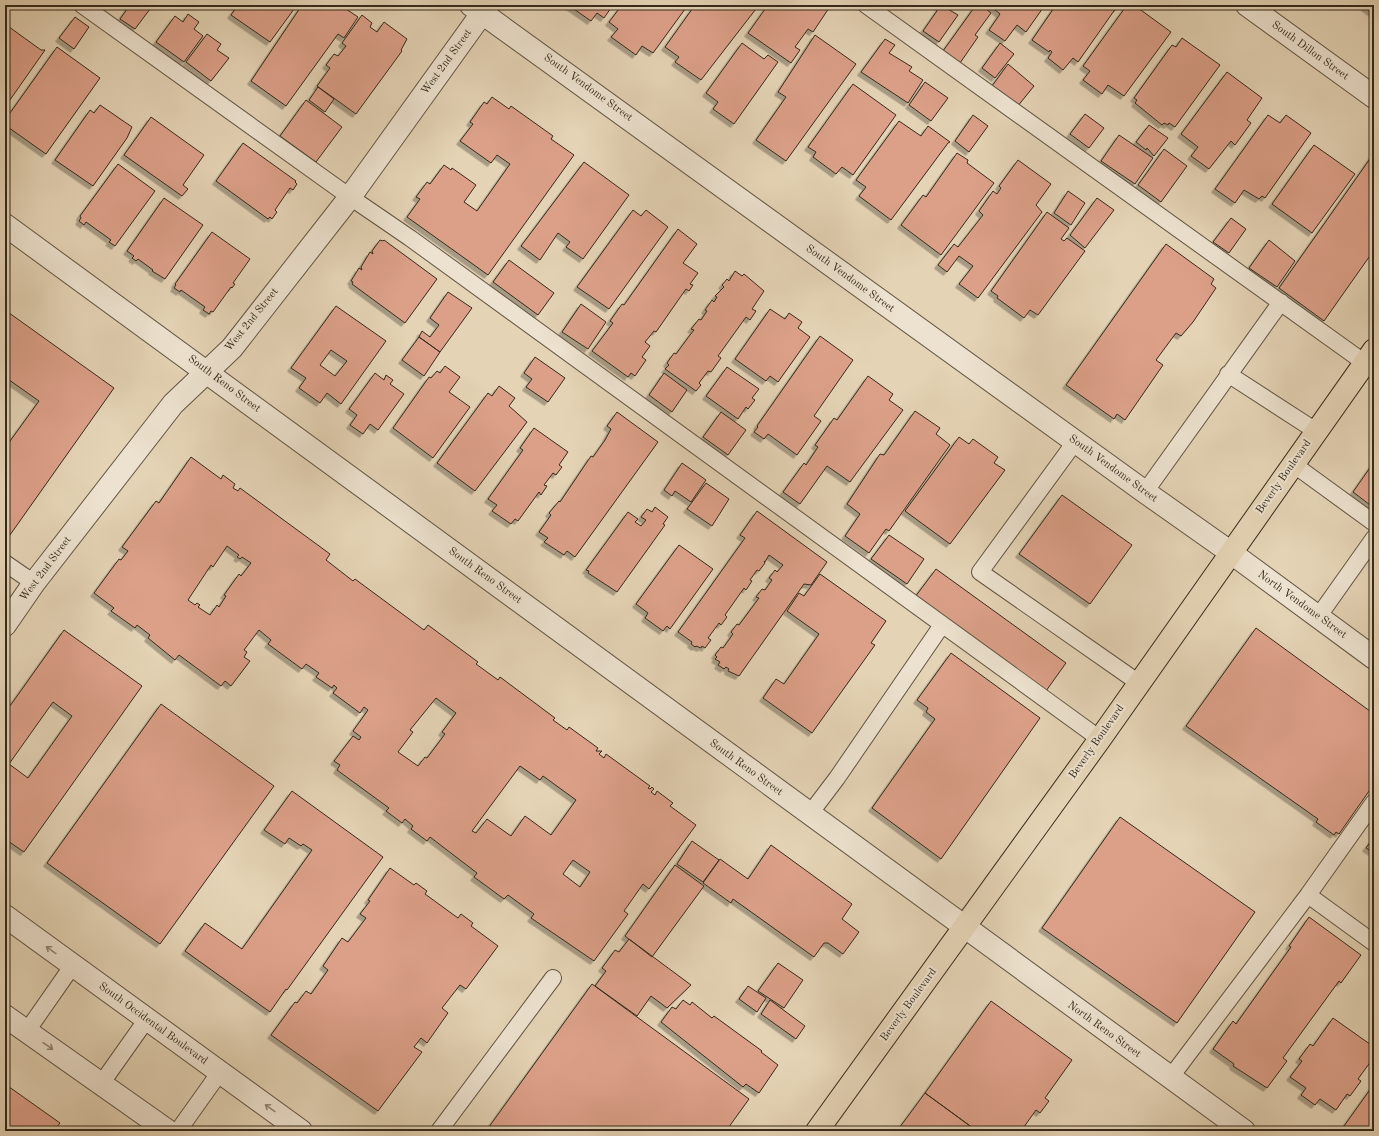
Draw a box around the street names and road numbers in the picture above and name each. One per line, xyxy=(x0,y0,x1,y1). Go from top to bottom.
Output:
street label: South Dillon Street xyxy=(1269,19,1351,83)
street label: West 2nd Street xyxy=(420,27,474,97)
street label: South Vendome Street xyxy=(542,52,635,124)
street label: South Vendome Street xyxy=(804,243,897,315)
street label: West 2nd Street xyxy=(223,286,281,354)
street label: South Reno Street xyxy=(186,353,262,415)
street label: South Vendome Street xyxy=(1067,433,1160,505)
street label: Beverly Boulevard xyxy=(1254,438,1314,516)
street label: West 2nd Street xyxy=(18,535,74,603)
street label: South Reno Street xyxy=(446,546,524,606)
street label: North Vendome Street xyxy=(1255,569,1349,641)
street label: Beverly Boulevard xyxy=(1067,703,1127,781)
street label: South Reno Street xyxy=(707,738,785,798)
street label: Beverly Boulevard xyxy=(879,966,939,1044)
street label: South Occidental Boulevard xyxy=(97,981,210,1067)
street label: North Reno Street xyxy=(1065,1000,1143,1060)

